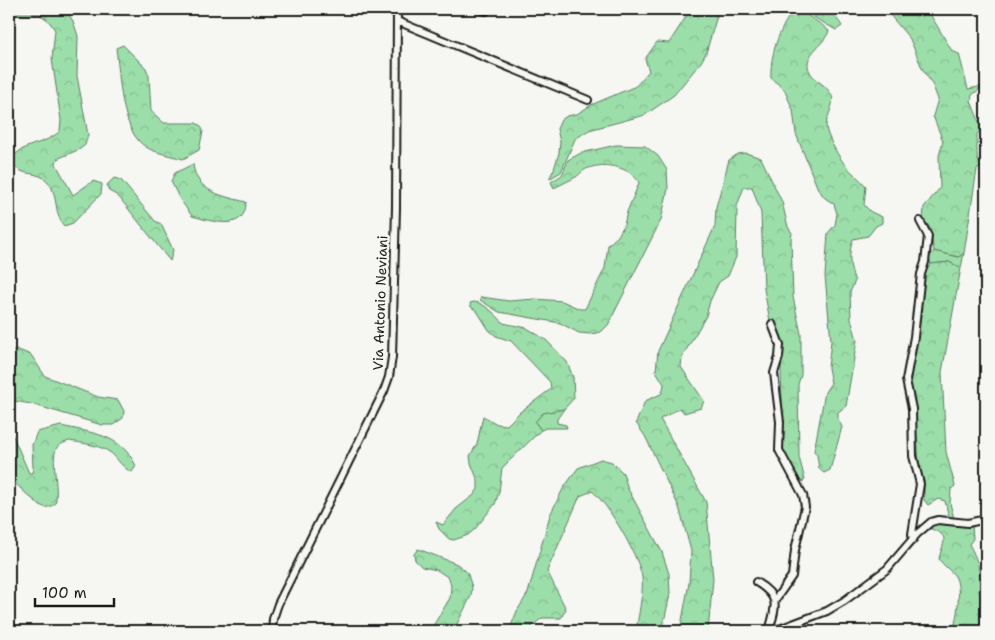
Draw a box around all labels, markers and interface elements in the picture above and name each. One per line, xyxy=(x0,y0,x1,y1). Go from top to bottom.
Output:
street label: Via Antonio Neviani xyxy=(369,235,391,371)
scale bar xyxy=(35,575,114,607)
text: 100 m xyxy=(42,583,87,603)

